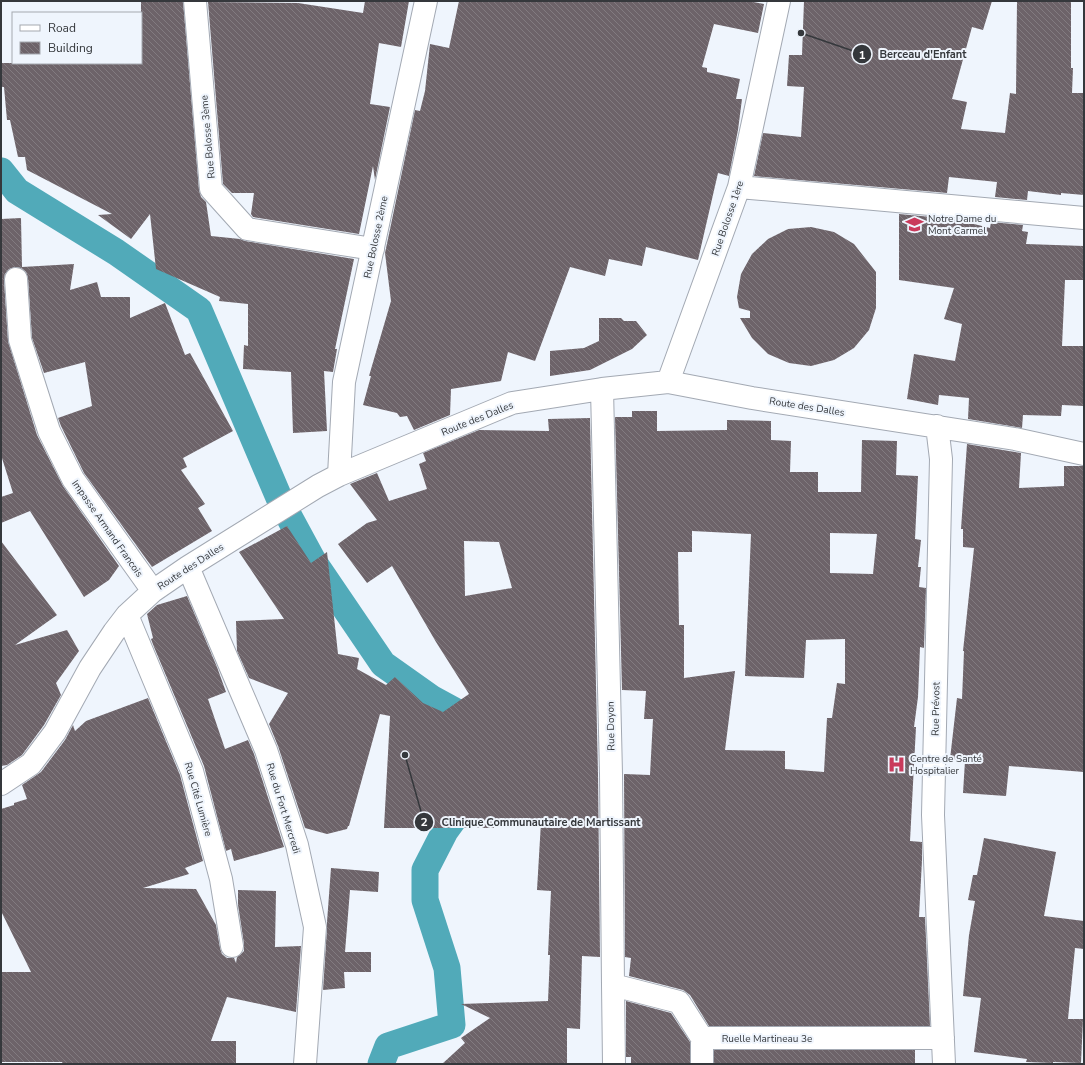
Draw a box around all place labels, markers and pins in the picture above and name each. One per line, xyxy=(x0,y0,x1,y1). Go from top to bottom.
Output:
callout: Berceau d'Enfant xyxy=(852,43,975,66)
place label: Notre Dame du Mont Carmel xyxy=(928,212,996,238)
school or university icon: Notre Dame du Mont Carmel xyxy=(905,214,925,234)
place label: Centre de Santé Hospitalier xyxy=(910,752,982,778)
hospital icon: Centre de Santé Hospitalier xyxy=(887,754,907,774)
callout: Clinique Communautaire de Martissant xyxy=(414,810,649,833)

